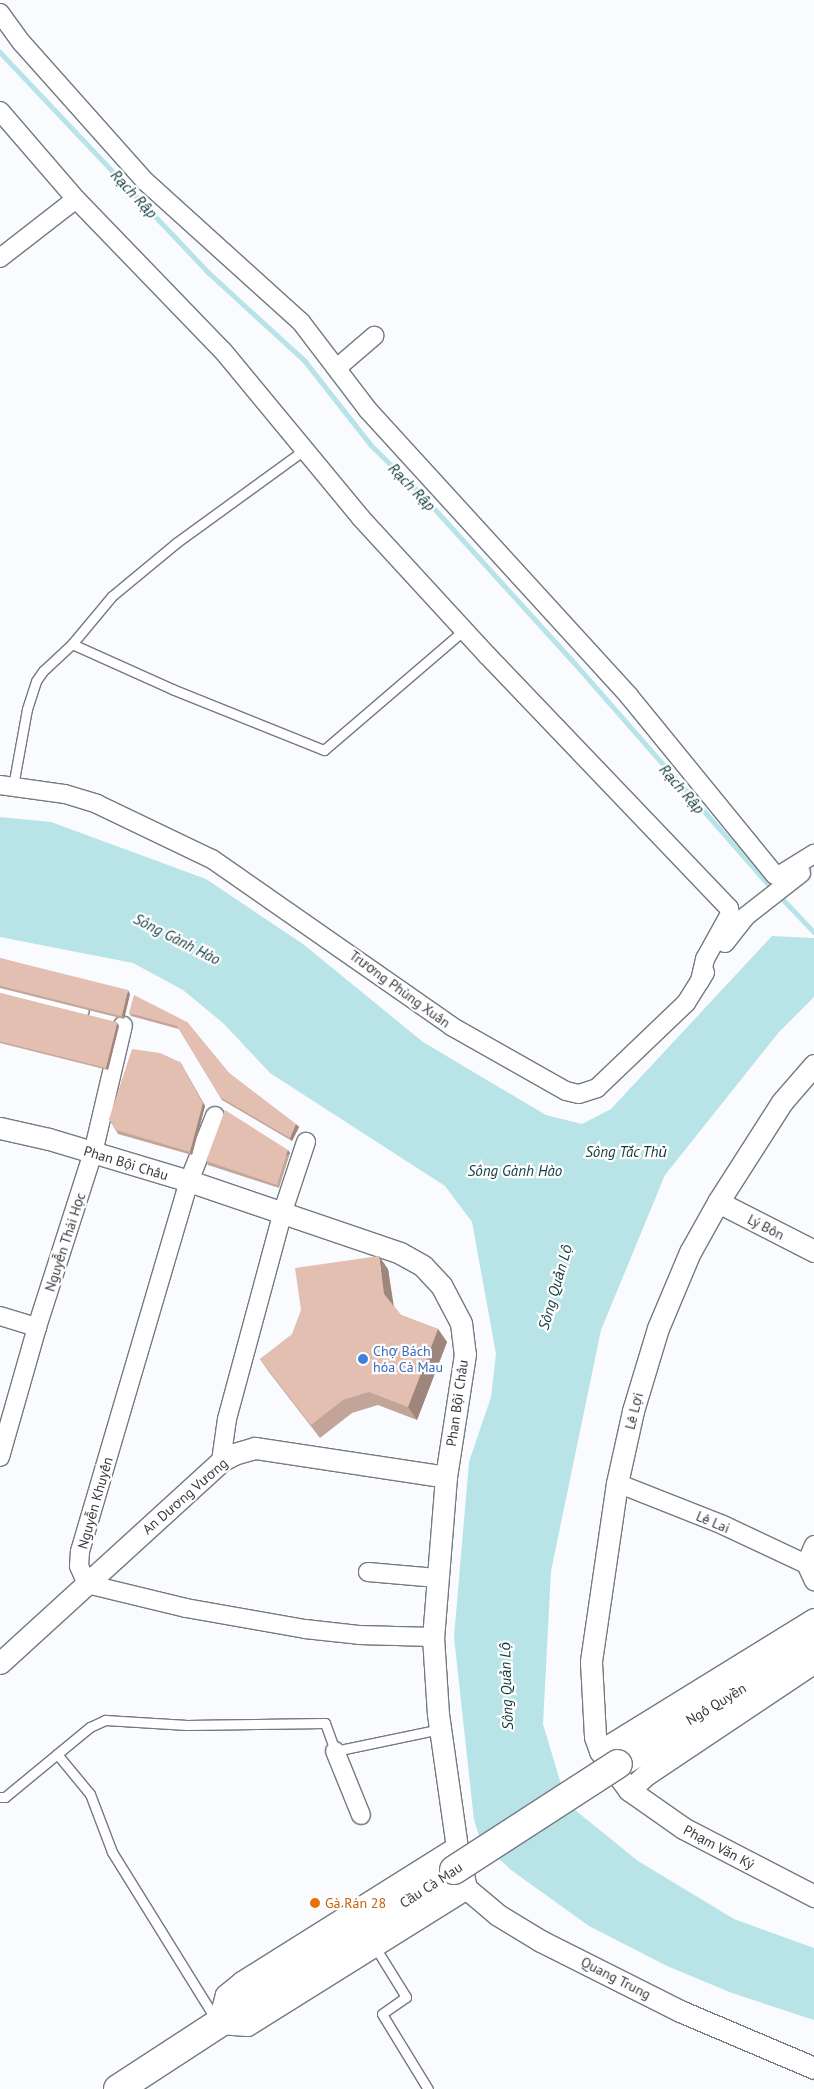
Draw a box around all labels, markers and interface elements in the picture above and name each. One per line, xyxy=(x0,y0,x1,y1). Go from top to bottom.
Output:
water label: Rạch Rập xyxy=(107,166,161,222)
water label: Rạch Rập xyxy=(385,459,439,515)
water label: Rạch Rập xyxy=(656,761,708,817)
water label: Sông Gành Hào xyxy=(131,909,223,969)
street label: Trương Phùng Xuân xyxy=(346,947,454,1031)
street label: Phan Bội Châu xyxy=(82,1142,170,1184)
water label: Sông Tắc Thủ xyxy=(585,1143,667,1161)
water label: Sông Gành Hào xyxy=(468,1162,562,1180)
street label: Nguyễn Thái Học xyxy=(41,1190,89,1294)
street label: Lý Bôn xyxy=(745,1211,787,1243)
water label: Sông Quản Lộ xyxy=(534,1242,576,1332)
place label: Chợ Bách hóa Cà Mau xyxy=(373,1343,443,1375)
marker: Chợ Bách hóa Cà Mau xyxy=(357,1353,369,1365)
street label: Phan Bội Châu xyxy=(443,1359,471,1447)
street label: Lê Lợi xyxy=(621,1391,647,1431)
street label: An Dương Vương xyxy=(139,1454,231,1538)
street label: Nguyễn Khuyến xyxy=(74,1455,116,1551)
street label: Lê Lai xyxy=(694,1507,732,1537)
water label: Sông Quản Lộ xyxy=(495,1642,517,1730)
street label: Ngô Quyền xyxy=(683,1679,749,1729)
street label: Phạm Văn Ký xyxy=(680,1821,758,1873)
street label: Cầu Cà Mau xyxy=(397,1859,465,1911)
place label: Gà Rán 28 xyxy=(325,1895,386,1911)
marker: Gà Rán 28 xyxy=(309,1897,321,1909)
street label: Quang Trung xyxy=(578,1953,654,2003)

